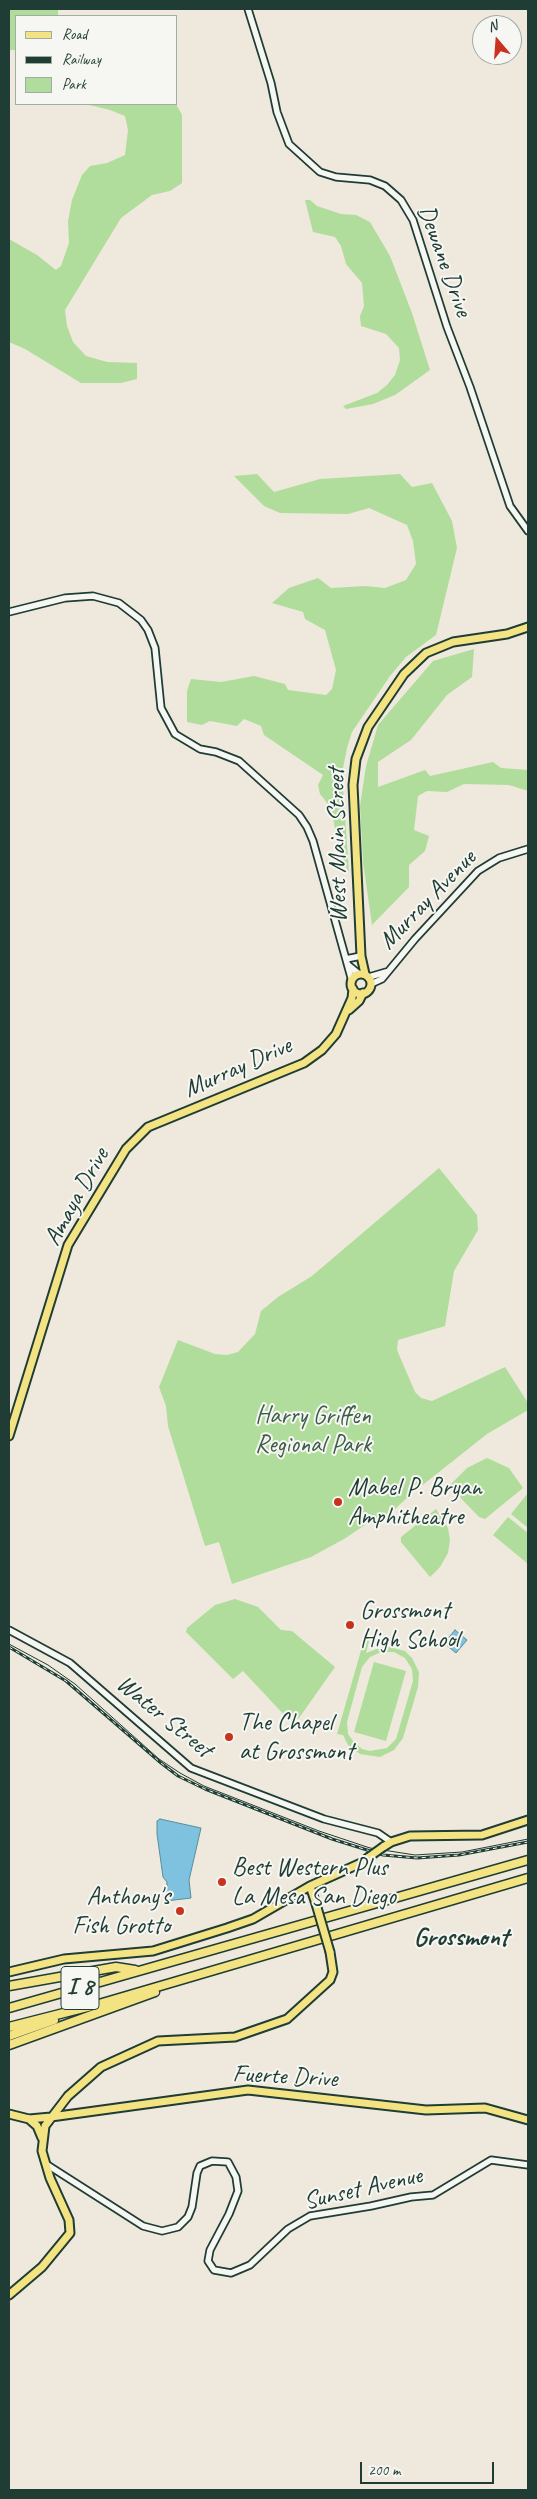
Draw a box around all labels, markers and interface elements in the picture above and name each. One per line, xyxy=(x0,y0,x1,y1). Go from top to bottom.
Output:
legend xyxy=(15,15,178,105)
north arrow xyxy=(472,15,522,65)
text: N xyxy=(486,17,499,36)
text: Road xyxy=(62,25,87,44)
text: Railway xyxy=(62,50,101,69)
text: Park xyxy=(62,75,86,94)
street label: Dewane Drive xyxy=(410,201,478,321)
street label: West Main Street xyxy=(322,767,354,923)
street label: Murray Avenue xyxy=(373,844,483,956)
street label: Murray Drive xyxy=(180,1031,296,1105)
street label: Amaya Drive xyxy=(38,1143,116,1251)
park label: Harry Griffen Regional Park xyxy=(255,1401,371,1460)
place label: Mabel P. Bryan Amphitheatre xyxy=(348,1473,481,1532)
marker: Mabel P. Bryan Amphitheatre xyxy=(332,1496,344,1508)
place label: Grossmont High School xyxy=(360,1596,459,1655)
marker: Grossmont High School xyxy=(344,1619,356,1631)
street label: Water Street xyxy=(110,1669,218,1765)
place label: The Chapel at Grossmont xyxy=(239,1708,354,1767)
marker: The Chapel at Grossmont xyxy=(223,1731,235,1743)
place label: Best Western Plus La Mesa San Diego xyxy=(232,1853,396,1912)
marker: Best Western Plus La Mesa San Diego xyxy=(216,1876,228,1888)
place label: Anthony's Fish Grotto xyxy=(72,1882,170,1941)
marker: Anthony's Fish Grotto xyxy=(174,1905,186,1917)
district label: Grossmont xyxy=(414,1922,508,1954)
road number: I 8 xyxy=(61,1966,99,2010)
street label: Fuerte Drive xyxy=(232,2059,338,2095)
street label: Sunset Avenue xyxy=(301,2161,425,2217)
scale bar xyxy=(362,2452,496,2484)
text: 200 m xyxy=(368,2461,400,2480)

